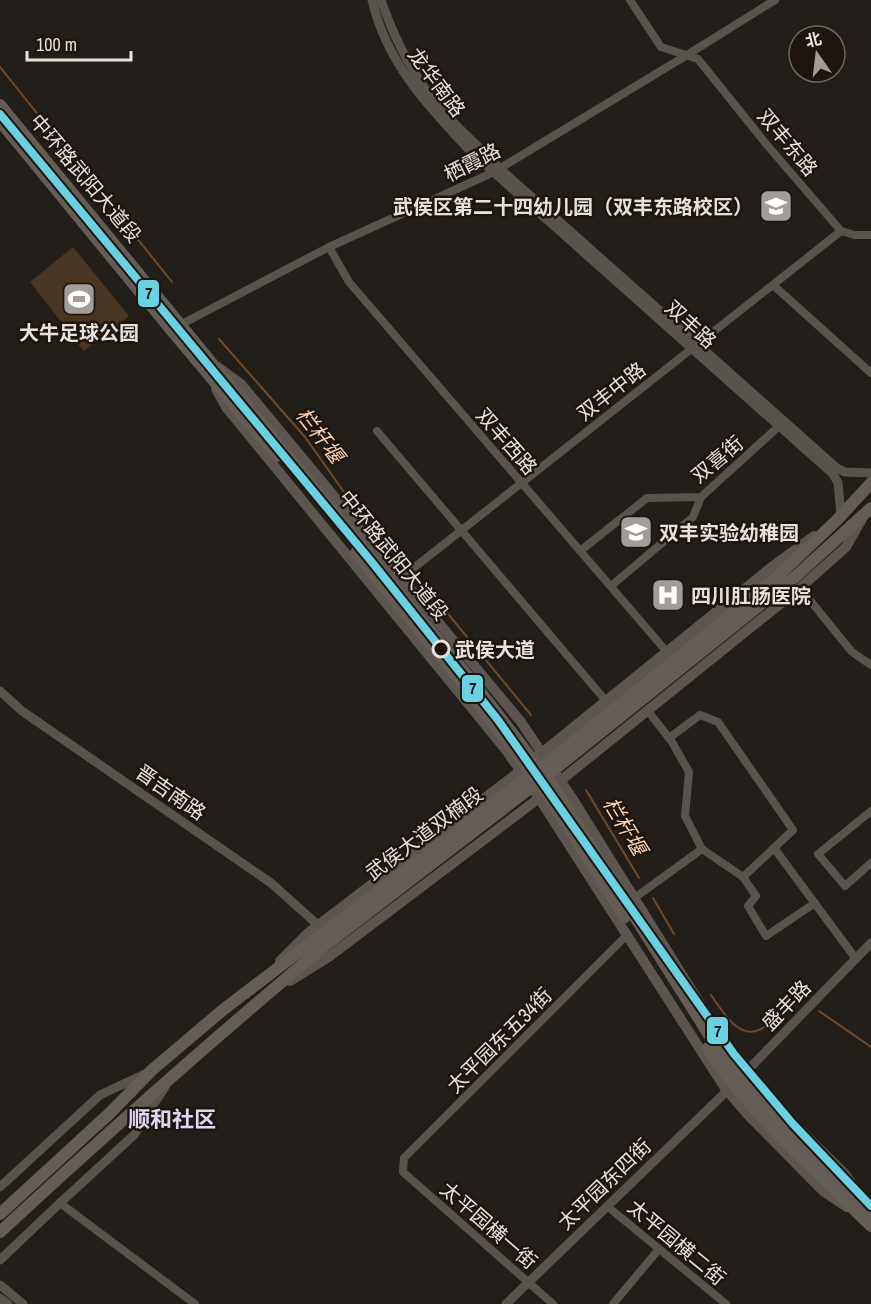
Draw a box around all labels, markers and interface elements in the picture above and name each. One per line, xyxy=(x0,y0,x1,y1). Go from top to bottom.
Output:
scale bar xyxy=(27,24,130,62)
north arrow xyxy=(787,24,847,84)
text: 北 xyxy=(803,27,824,52)
text: 100 m xyxy=(36,32,77,57)
street label: 龙华南路 xyxy=(402,42,472,122)
street label: 双丰东路 xyxy=(752,103,824,181)
street label: 中环路武阳大道段 xyxy=(24,108,148,248)
street label: 栖霞路 xyxy=(439,136,505,188)
school or university icon: 武侯区第二十四幼儿园（双丰东路校区） xyxy=(758,188,794,224)
place label: 武侯区第二十四幼儿园（双丰东路校区） xyxy=(393,193,753,220)
line badge: 7 xyxy=(137,279,160,308)
sports icon: 大牛足球公园 xyxy=(61,281,97,317)
text: 7 xyxy=(145,282,153,304)
street label: 双丰路 xyxy=(660,294,722,354)
place label: 大牛足球公园 xyxy=(19,319,139,346)
street label: 双丰中路 xyxy=(571,356,651,426)
water label: 栏杆堰 xyxy=(289,401,353,471)
street label: 双丰西路 xyxy=(471,402,543,480)
street label: 双喜街 xyxy=(685,429,749,489)
street label: 中环路武阳大道段 xyxy=(333,484,455,626)
school or university icon: 双丰实验幼稚园 xyxy=(618,514,654,550)
place label: 双丰实验幼稚园 xyxy=(659,519,799,546)
hospital icon: 四川肛肠医院 xyxy=(650,577,686,613)
place label: 四川肛肠医院 xyxy=(691,582,811,609)
place label: 武侯大道 xyxy=(455,636,535,663)
marker: 武侯大道 xyxy=(432,640,450,658)
line badge: 7 xyxy=(461,674,484,703)
text: 7 xyxy=(469,677,477,699)
street label: 晋吉南路 xyxy=(130,758,212,826)
street label: 武侯大道双楠段 xyxy=(360,780,488,886)
water label: 栏杆堰 xyxy=(596,792,655,863)
street label: 盛丰路 xyxy=(755,974,817,1036)
street label: 太平园东五34街 xyxy=(441,982,557,1098)
line badge: 7 xyxy=(706,1016,729,1045)
text: 7 xyxy=(714,1020,722,1042)
district label: 顺和社区 xyxy=(128,1104,216,1134)
street label: 太平园东四街 xyxy=(551,1133,657,1235)
street label: 太平园横一街 xyxy=(435,1175,543,1275)
street label: 太平园横二街 xyxy=(622,1193,732,1291)

